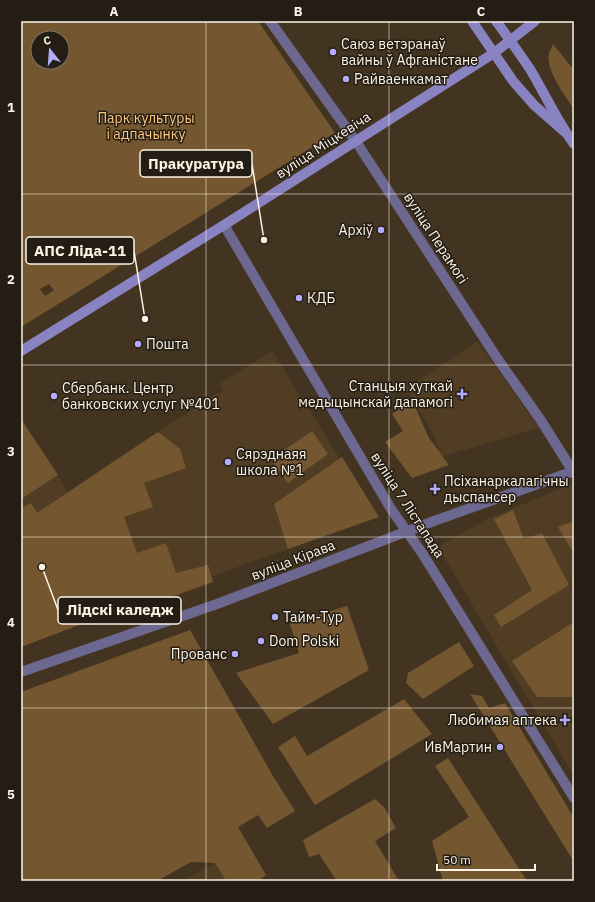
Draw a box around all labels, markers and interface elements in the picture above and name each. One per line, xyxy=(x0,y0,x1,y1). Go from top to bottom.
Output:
text: A xyxy=(110,3,119,20)
text: B xyxy=(294,3,303,20)
text: C xyxy=(477,3,486,20)
north arrow xyxy=(30,30,70,70)
text: С xyxy=(42,33,53,48)
place label: Саюз ветэранаў вайны ў Афганістане xyxy=(341,35,478,69)
marker: Саюз ветэранаў вайны ў Афганістане xyxy=(328,47,338,57)
place label: Райваенкамат xyxy=(354,70,448,88)
marker: Райваенкамат xyxy=(341,74,351,84)
text: 1 xyxy=(7,99,15,116)
street label: вуліца Міцкевіча xyxy=(272,107,374,182)
park label: Парк культуры і адпачынку xyxy=(97,109,195,143)
callout: Пракуратура xyxy=(140,150,252,177)
text: Пракуратура xyxy=(148,154,244,173)
street label: вуліца Перамогі xyxy=(400,189,472,287)
place label: Архіў xyxy=(338,221,373,239)
marker: Архіў xyxy=(376,225,386,235)
callout: АПС Ліда-11 xyxy=(26,237,134,264)
text: АПС Ліда-11 xyxy=(34,241,126,260)
text: 2 xyxy=(7,271,15,288)
place label: КДБ xyxy=(307,289,336,307)
marker: КДБ xyxy=(294,293,304,303)
place label: Пошта xyxy=(146,335,189,353)
marker: Пошта xyxy=(133,339,143,349)
place label: Станцыя хуткай медыцынскай дапамогі xyxy=(298,377,453,411)
place label: Сбербанк. Центр банковских услуг №401 xyxy=(62,379,220,413)
marker: Станцыя хуткай медыцынскай дапамогі xyxy=(456,388,468,400)
marker: Сбербанк. Центр банковских услуг №401 xyxy=(49,391,59,401)
text: 3 xyxy=(7,443,15,460)
place label: Сярэднаяя школа №1 xyxy=(236,445,306,479)
street label: вуліца 7 Лістапада xyxy=(367,449,449,562)
marker: Сярэднаяя школа №1 xyxy=(223,457,233,467)
place label: Псіханаркалагічны дыспансер xyxy=(444,472,569,506)
marker: Псіханаркалагічны дыспансер xyxy=(429,483,441,495)
street label: вуліца Кірава xyxy=(248,536,338,584)
callout: Лідскі каледж xyxy=(58,597,181,624)
text: Лідскі каледж xyxy=(66,600,174,619)
place label: Тайм-Тур xyxy=(283,608,343,626)
marker: Тайм-Тур xyxy=(270,612,280,622)
text: 4 xyxy=(7,614,15,631)
place label: Dom Polski xyxy=(269,632,339,650)
marker: Dom Polski xyxy=(256,636,266,646)
place label: Прованс xyxy=(171,645,227,663)
marker: Прованс xyxy=(230,649,240,659)
place label: Любимая аптека xyxy=(448,711,558,729)
marker: Любимая аптека xyxy=(560,715,570,725)
place label: ИвМартин xyxy=(424,738,492,756)
marker: ИвМартин xyxy=(495,742,505,752)
text: 5 xyxy=(7,786,15,803)
scale bar xyxy=(437,846,535,872)
text: 50 m xyxy=(443,852,471,867)

